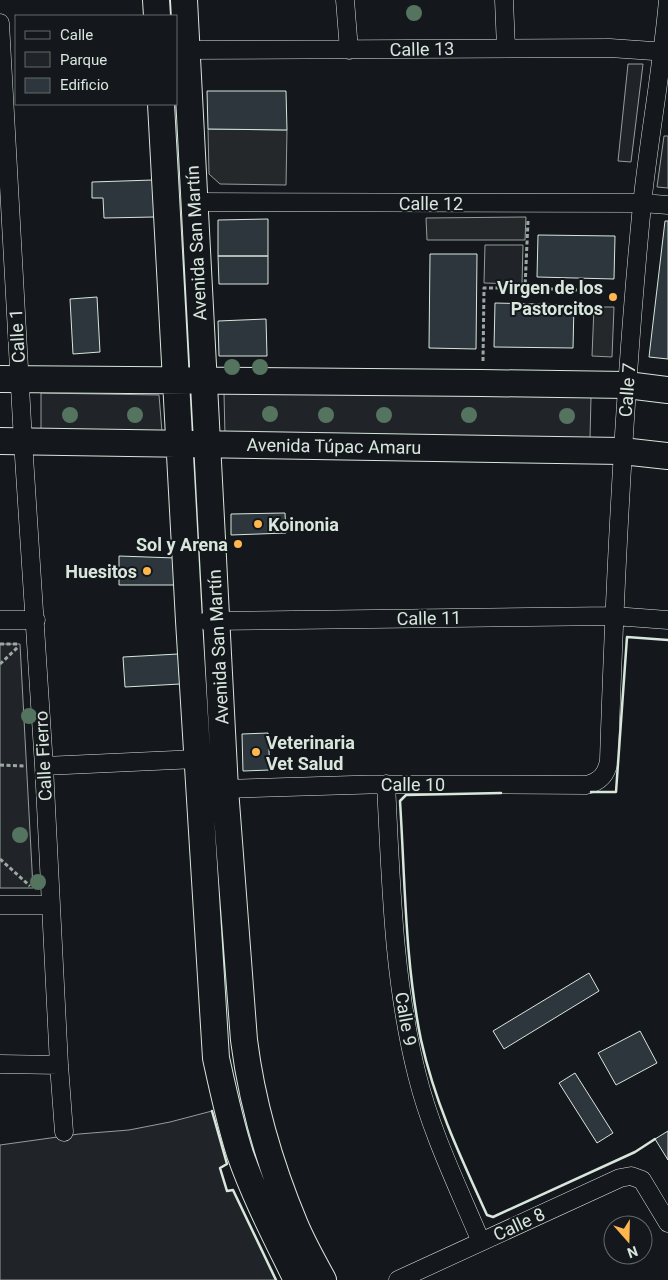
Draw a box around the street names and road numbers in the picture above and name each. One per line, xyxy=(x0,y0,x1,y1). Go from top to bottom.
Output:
street label: Calle 13 xyxy=(390,38,454,60)
street label: Avenida San Martín xyxy=(181,165,211,321)
street label: Calle 12 xyxy=(399,193,463,214)
street label: Calle 1 xyxy=(5,308,29,364)
street label: Calle 7 xyxy=(615,362,639,418)
street label: Avenida Túpac Amaru xyxy=(246,434,422,458)
street label: Avenida San Martín xyxy=(203,569,233,725)
street label: Calle 11 xyxy=(397,607,461,629)
street label: Calle Fierro xyxy=(30,710,56,802)
street label: Calle 10 xyxy=(381,774,445,795)
street label: Calle 9 xyxy=(391,990,421,1048)
street label: Calle 8 xyxy=(490,1203,548,1245)

